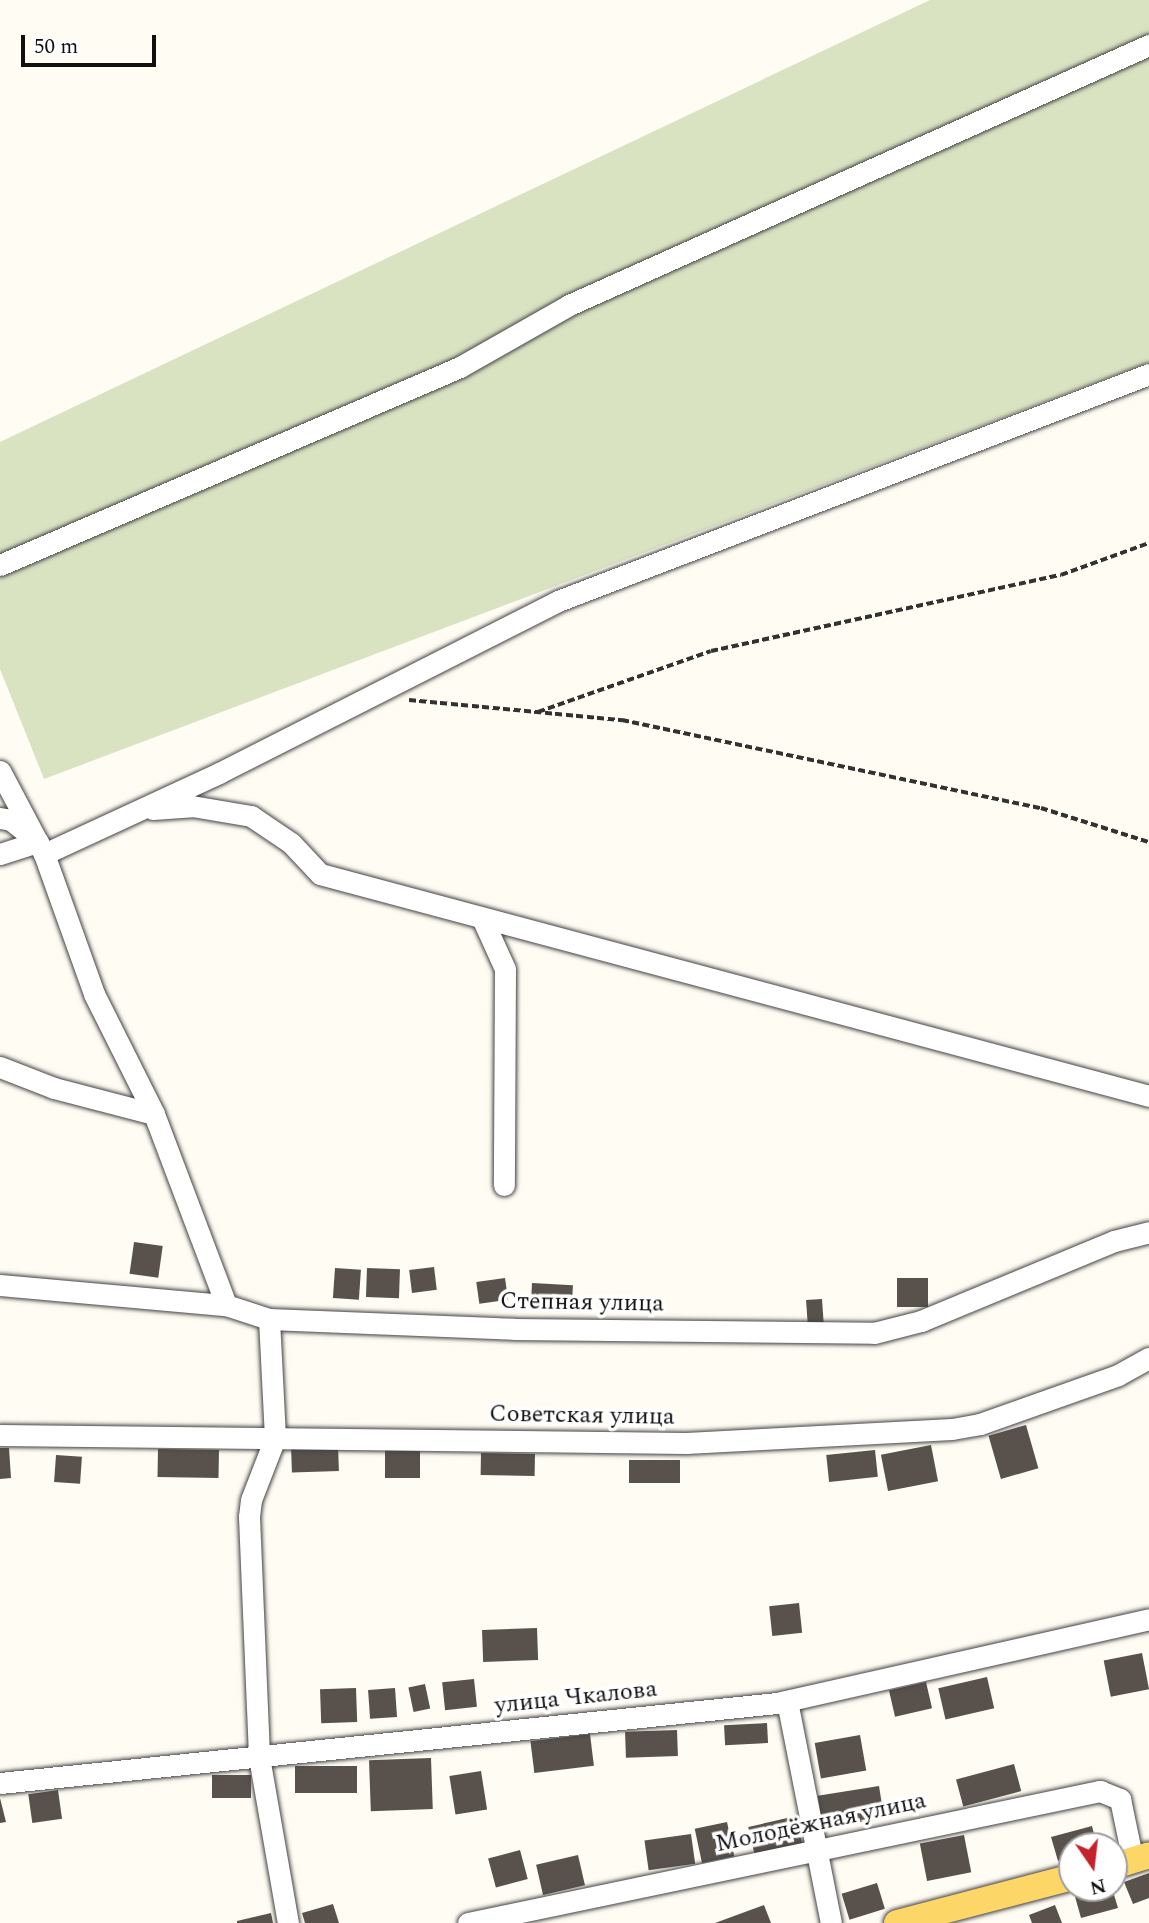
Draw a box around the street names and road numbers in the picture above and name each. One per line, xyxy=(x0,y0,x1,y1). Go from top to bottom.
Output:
street label: Степная улица xyxy=(500,1287,664,1319)
street label: Советская улица xyxy=(489,1400,675,1432)
street label: улица Чкалова xyxy=(493,1675,659,1721)
street label: Молодёжная улица xyxy=(713,1787,929,1859)

